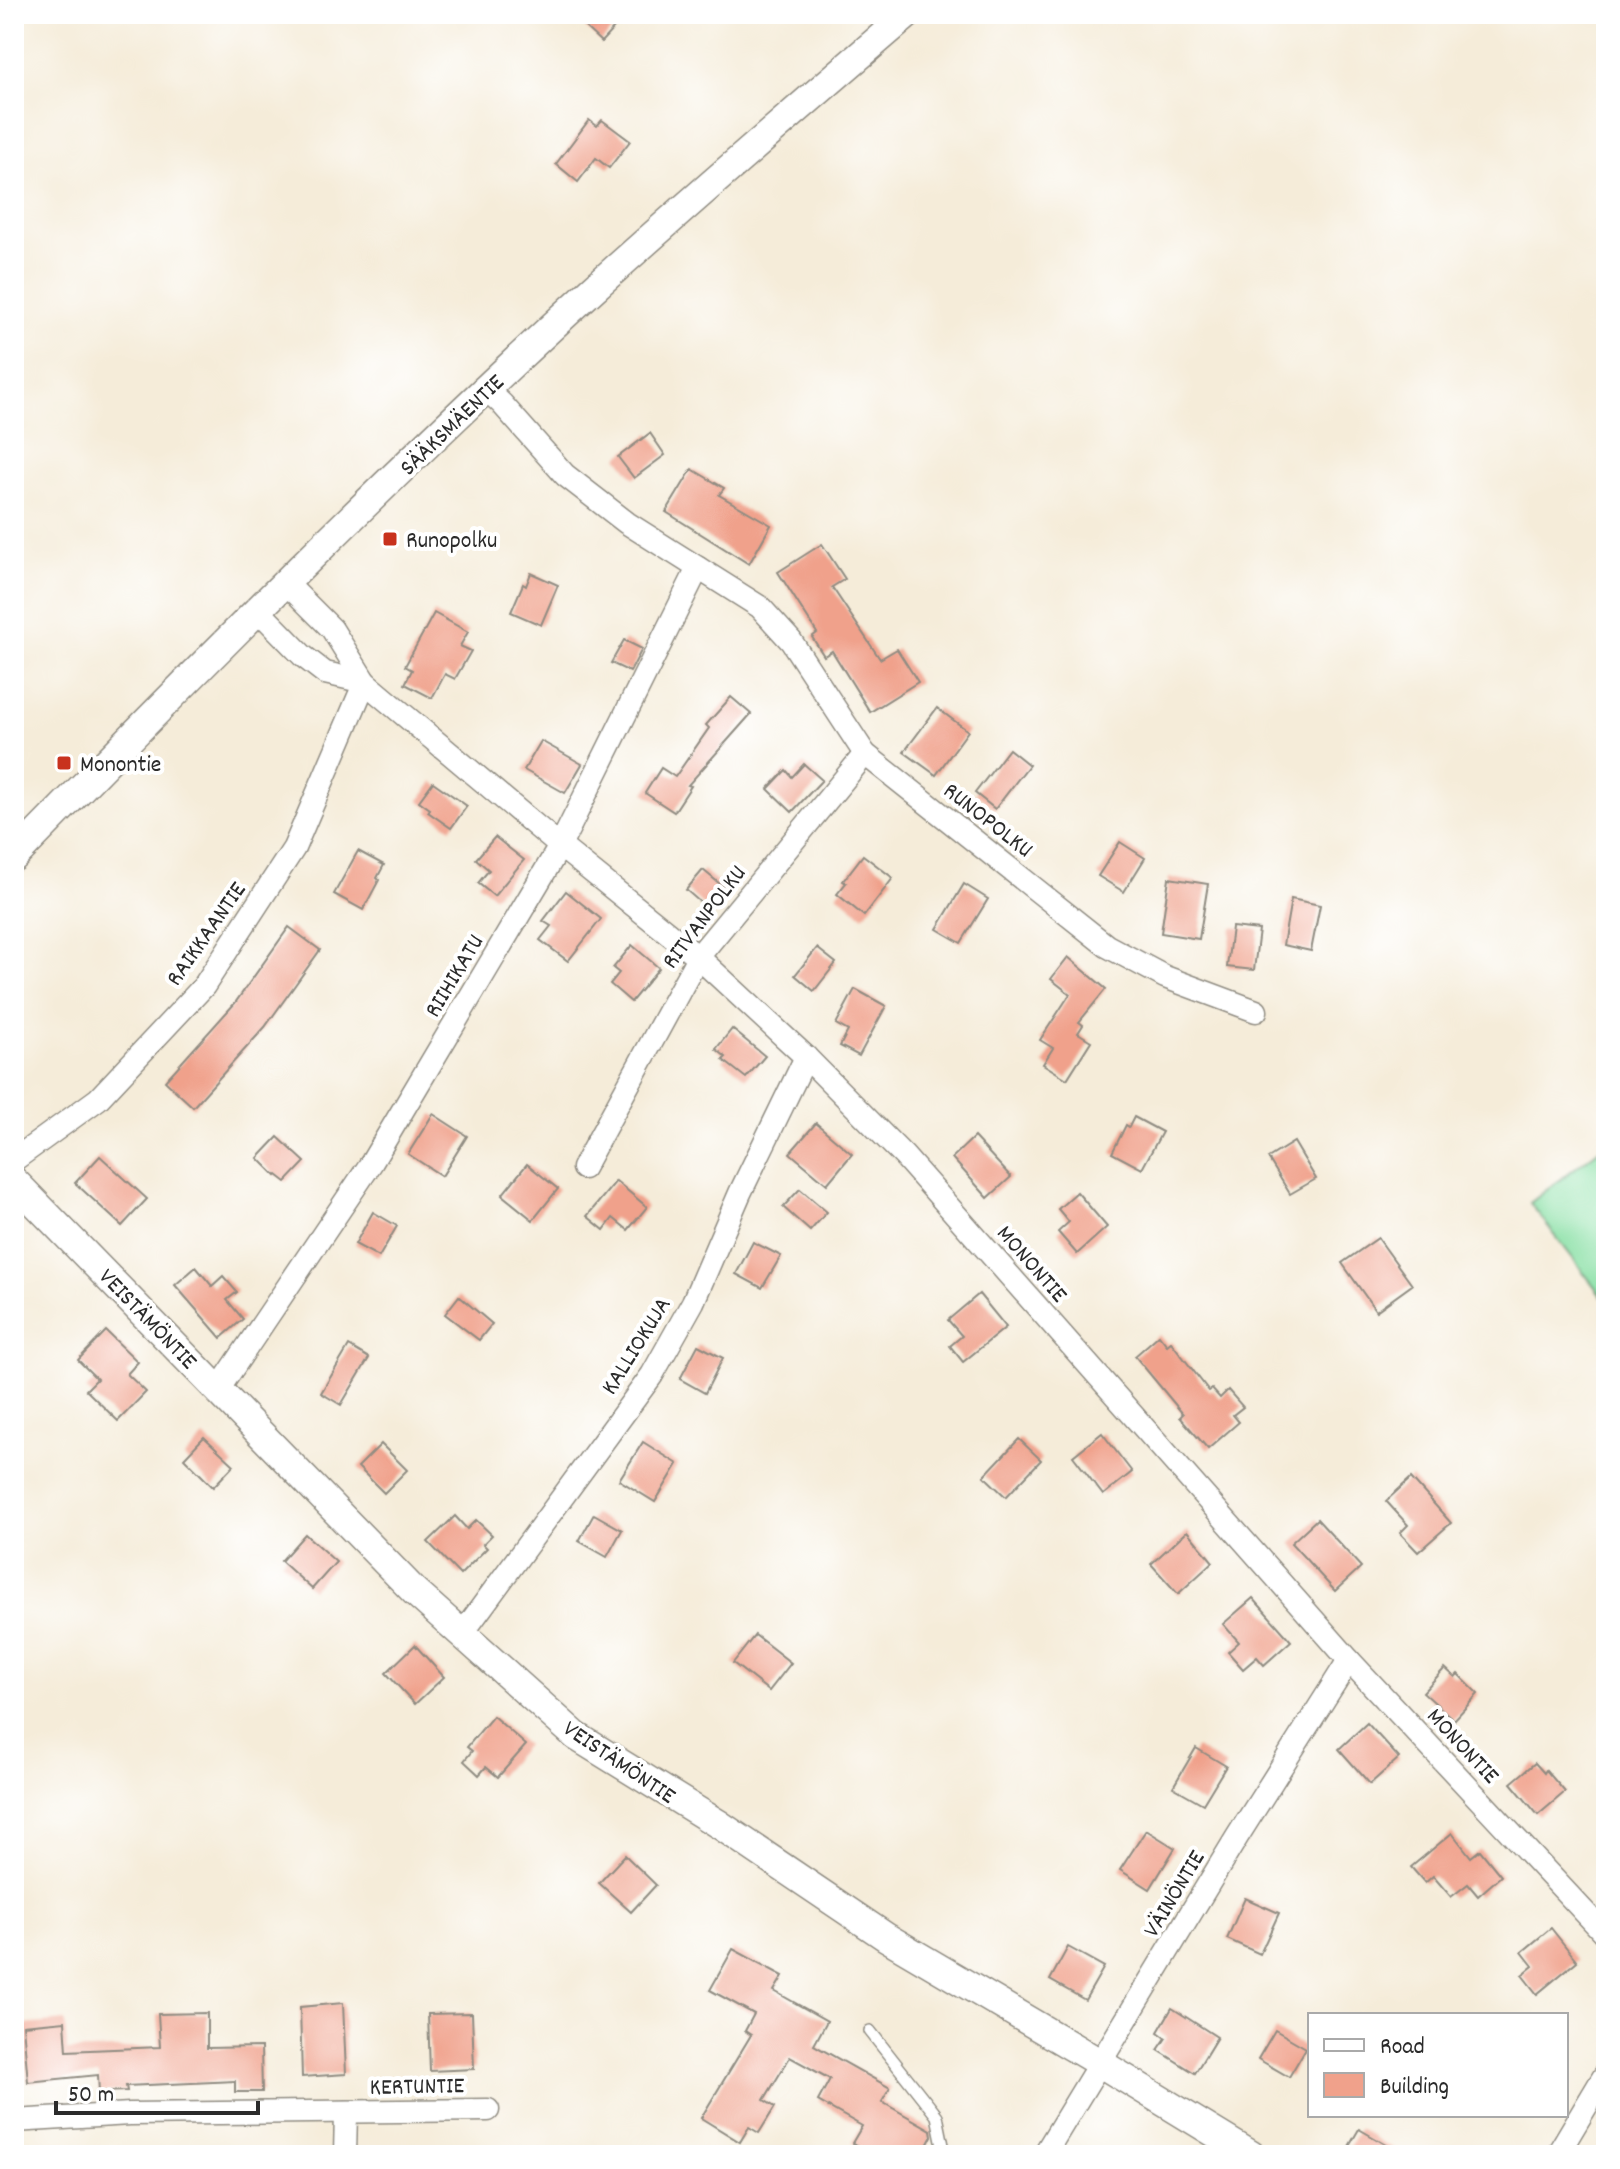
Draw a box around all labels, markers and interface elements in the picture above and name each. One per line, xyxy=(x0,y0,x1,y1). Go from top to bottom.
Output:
street label: SÄÄKSMÄENTIE xyxy=(393,367,513,485)
place label: Runopolku xyxy=(406,525,497,559)
marker: Runopolku xyxy=(381,530,399,548)
place label: Monontie xyxy=(80,749,161,783)
marker: Monontie xyxy=(55,754,73,772)
street label: RUNOPOLKU xyxy=(935,775,1039,867)
street label: RITVANPOLKU xyxy=(655,859,756,977)
street label: RAIKKAANTIE xyxy=(159,876,256,994)
street label: RIIHIKATU xyxy=(417,929,494,1025)
street label: MONONTIE xyxy=(987,1219,1074,1311)
street label: VEISTÄMÖNTIE xyxy=(90,1262,204,1379)
street label: KALLIOKUJA xyxy=(594,1291,681,1402)
street label: MONONTIE xyxy=(1418,1701,1506,1793)
street label: VEISTÄMÖNTIE xyxy=(555,1713,682,1814)
street label: VÄINÖNTIE xyxy=(1136,1845,1215,1944)
legend xyxy=(1308,2013,1568,2117)
text: Road xyxy=(1380,2031,1425,2065)
scale bar xyxy=(56,2065,258,2115)
street label: KERTUNTIE xyxy=(369,2070,465,2106)
text: Building xyxy=(1380,2071,1449,2105)
text: 50 m xyxy=(68,2079,114,2113)

